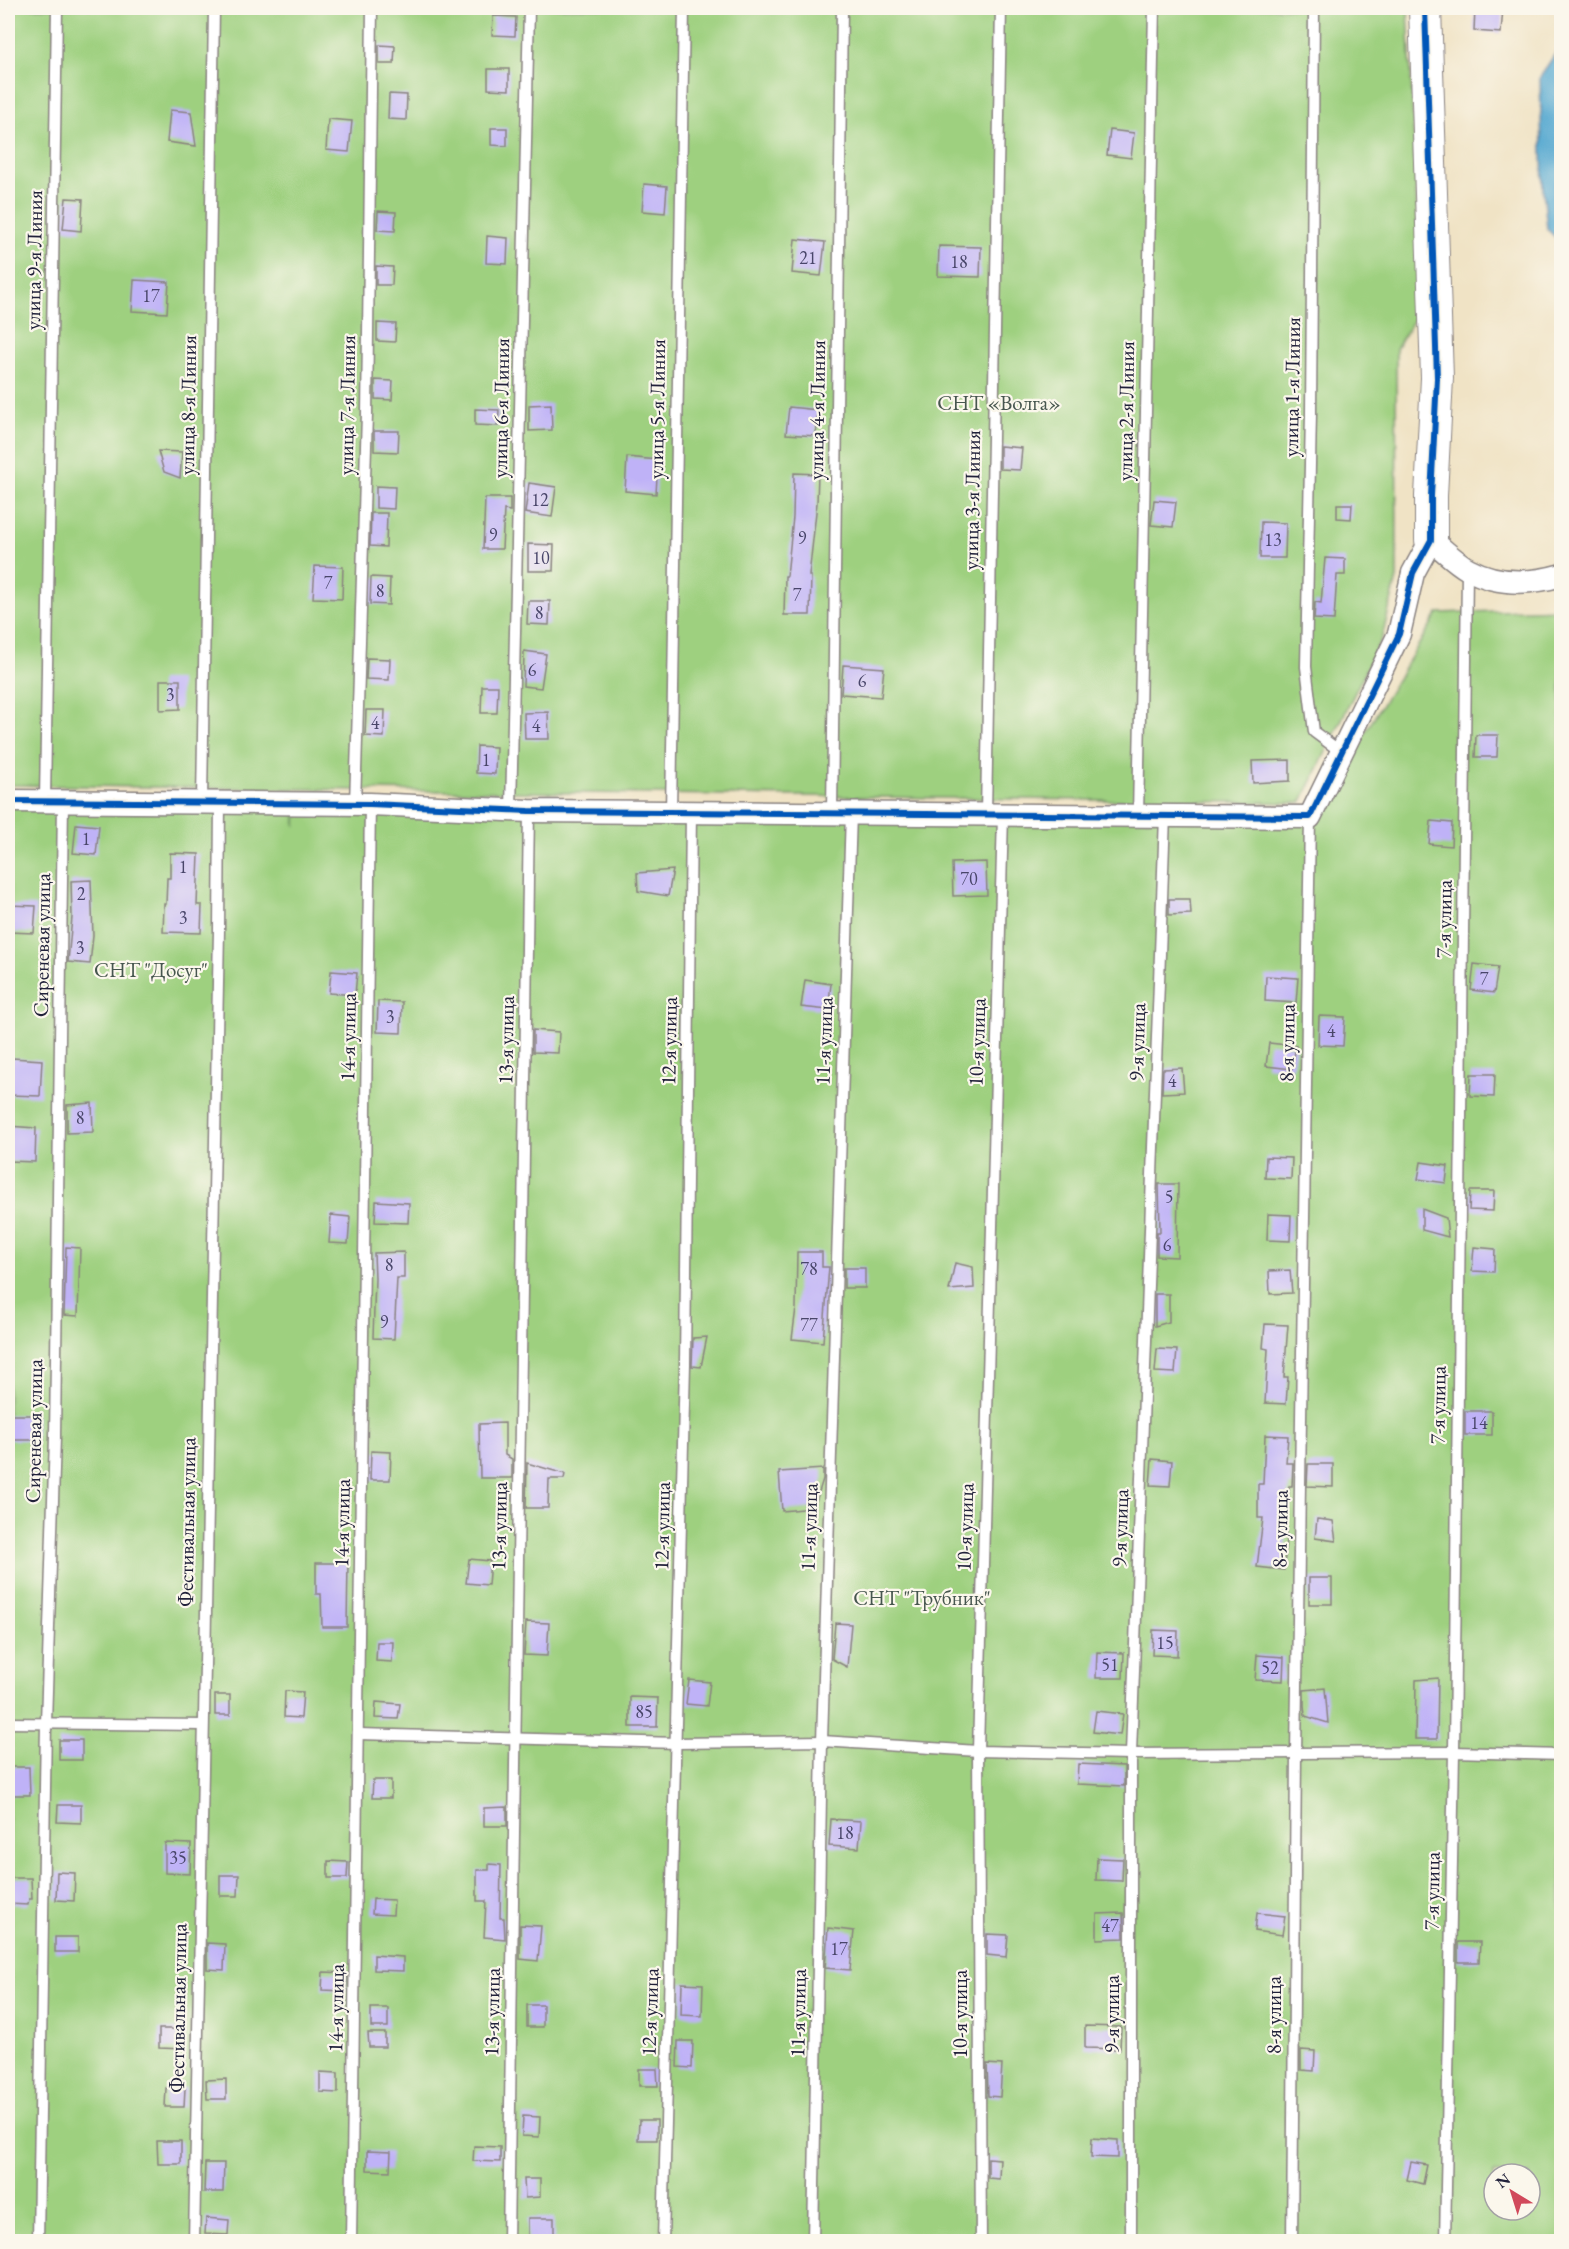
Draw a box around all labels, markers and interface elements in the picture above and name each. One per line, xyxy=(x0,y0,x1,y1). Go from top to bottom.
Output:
street label: улица 9-я Линия xyxy=(19,190,48,330)
house number: 21 xyxy=(799,246,817,269)
house number: 18 xyxy=(950,250,968,273)
house number: 17 xyxy=(142,284,160,307)
street label: улица 1-я Линия xyxy=(1277,317,1306,457)
street label: улица 8-я Линия xyxy=(173,335,202,475)
street label: улица 7-я Линия xyxy=(332,335,361,475)
street label: улица 6-я Линия xyxy=(486,338,515,478)
street label: улица 5-я Линия xyxy=(642,339,671,479)
street label: улица 4-я Линия xyxy=(802,340,831,480)
street label: улица 2-я Линия xyxy=(1111,341,1140,481)
park label: СНТ «Волга» xyxy=(937,389,1061,416)
street label: улица 3-я Линия xyxy=(957,430,986,570)
house number: 12 xyxy=(531,488,549,511)
house number: 9 xyxy=(489,523,498,546)
house number: 9 xyxy=(798,526,807,549)
house number: 13 xyxy=(1264,528,1282,551)
house number: 10 xyxy=(532,546,550,569)
house number: 7 xyxy=(324,571,333,594)
house number: 8 xyxy=(376,579,384,602)
house number: 7 xyxy=(793,583,802,606)
house number: 8 xyxy=(535,601,543,624)
house number: 6 xyxy=(528,658,537,681)
house number: 6 xyxy=(858,669,867,692)
house number: 3 xyxy=(166,683,174,706)
house number: 4 xyxy=(371,711,380,734)
house number: 4 xyxy=(532,714,541,737)
house number: 1 xyxy=(482,748,490,771)
house number: 1 xyxy=(82,827,90,850)
house number: 1 xyxy=(179,855,187,878)
house number: 70 xyxy=(960,867,978,890)
street label: Сиреневая улица xyxy=(27,872,56,1017)
street label: 7-я улица xyxy=(1429,879,1458,958)
house number: 2 xyxy=(77,882,86,905)
house number: 3 xyxy=(179,906,187,929)
house number: 3 xyxy=(76,936,84,959)
park label: СНТ "Досуг" xyxy=(94,956,208,983)
house number: 7 xyxy=(1480,967,1489,990)
street label: 14-я улица xyxy=(333,992,362,1081)
street label: 13-я улица xyxy=(491,995,520,1084)
street label: 12-я улица xyxy=(654,996,683,1085)
street label: 11-я улица xyxy=(808,996,839,1086)
street label: 10-я улица xyxy=(961,997,992,1087)
street label: 9-я улица xyxy=(1122,1002,1151,1082)
street label: 8-я улица xyxy=(1272,1003,1301,1082)
house number: 3 xyxy=(386,1005,394,1028)
house number: 4 xyxy=(1327,1019,1336,1042)
house number: 4 xyxy=(1168,1069,1177,1092)
house number: 8 xyxy=(76,1106,84,1129)
house number: 5 xyxy=(1165,1185,1173,1208)
house number: 6 xyxy=(1163,1233,1172,1256)
house number: 8 xyxy=(385,1253,393,1276)
house number: 78 xyxy=(800,1257,818,1280)
house number: 9 xyxy=(380,1310,389,1333)
house number: 77 xyxy=(800,1313,818,1336)
street label: Сиреневая улица xyxy=(19,1358,48,1503)
street label: 7-я улица xyxy=(1423,1365,1452,1444)
house number: 14 xyxy=(1470,1411,1488,1434)
street label: Фестивальная улица xyxy=(172,1436,201,1607)
street label: 14-я улица xyxy=(327,1478,356,1567)
street label: 13-я улица xyxy=(484,1481,513,1570)
street label: 12-я улица xyxy=(647,1481,676,1570)
street label: 11-я улица xyxy=(793,1482,824,1572)
street label: 10-я улица xyxy=(949,1482,980,1572)
street label: 9-я улица xyxy=(1105,1488,1134,1568)
street label: 8-я улица xyxy=(1265,1489,1294,1568)
park label: СНТ "Трубник" xyxy=(853,1584,991,1611)
house number: 15 xyxy=(1156,1631,1174,1654)
house number: 51 xyxy=(1101,1653,1119,1676)
house number: 52 xyxy=(1261,1656,1279,1679)
house number: 85 xyxy=(635,1700,653,1723)
house number: 18 xyxy=(836,1821,854,1844)
house number: 35 xyxy=(169,1846,187,1869)
street label: 7-я улица xyxy=(1417,1851,1446,1930)
house number: 47 xyxy=(1101,1914,1119,1937)
street label: Фестивальная улица xyxy=(163,1922,192,2093)
house number: 17 xyxy=(830,1937,848,1960)
street label: 14-я улица xyxy=(321,1963,350,2052)
street label: 13-я улица xyxy=(477,1967,506,2056)
street label: 12-я улица xyxy=(634,1967,665,2057)
street label: 11-я улица xyxy=(783,1968,812,2057)
street label: 10-я улица xyxy=(946,1969,973,2058)
street label: 9-я улица xyxy=(1098,1974,1125,2053)
street label: 8-я улица xyxy=(1260,1975,1287,2054)
north arrow xyxy=(1482,2162,1542,2222)
text: N xyxy=(1492,2168,1515,2193)

